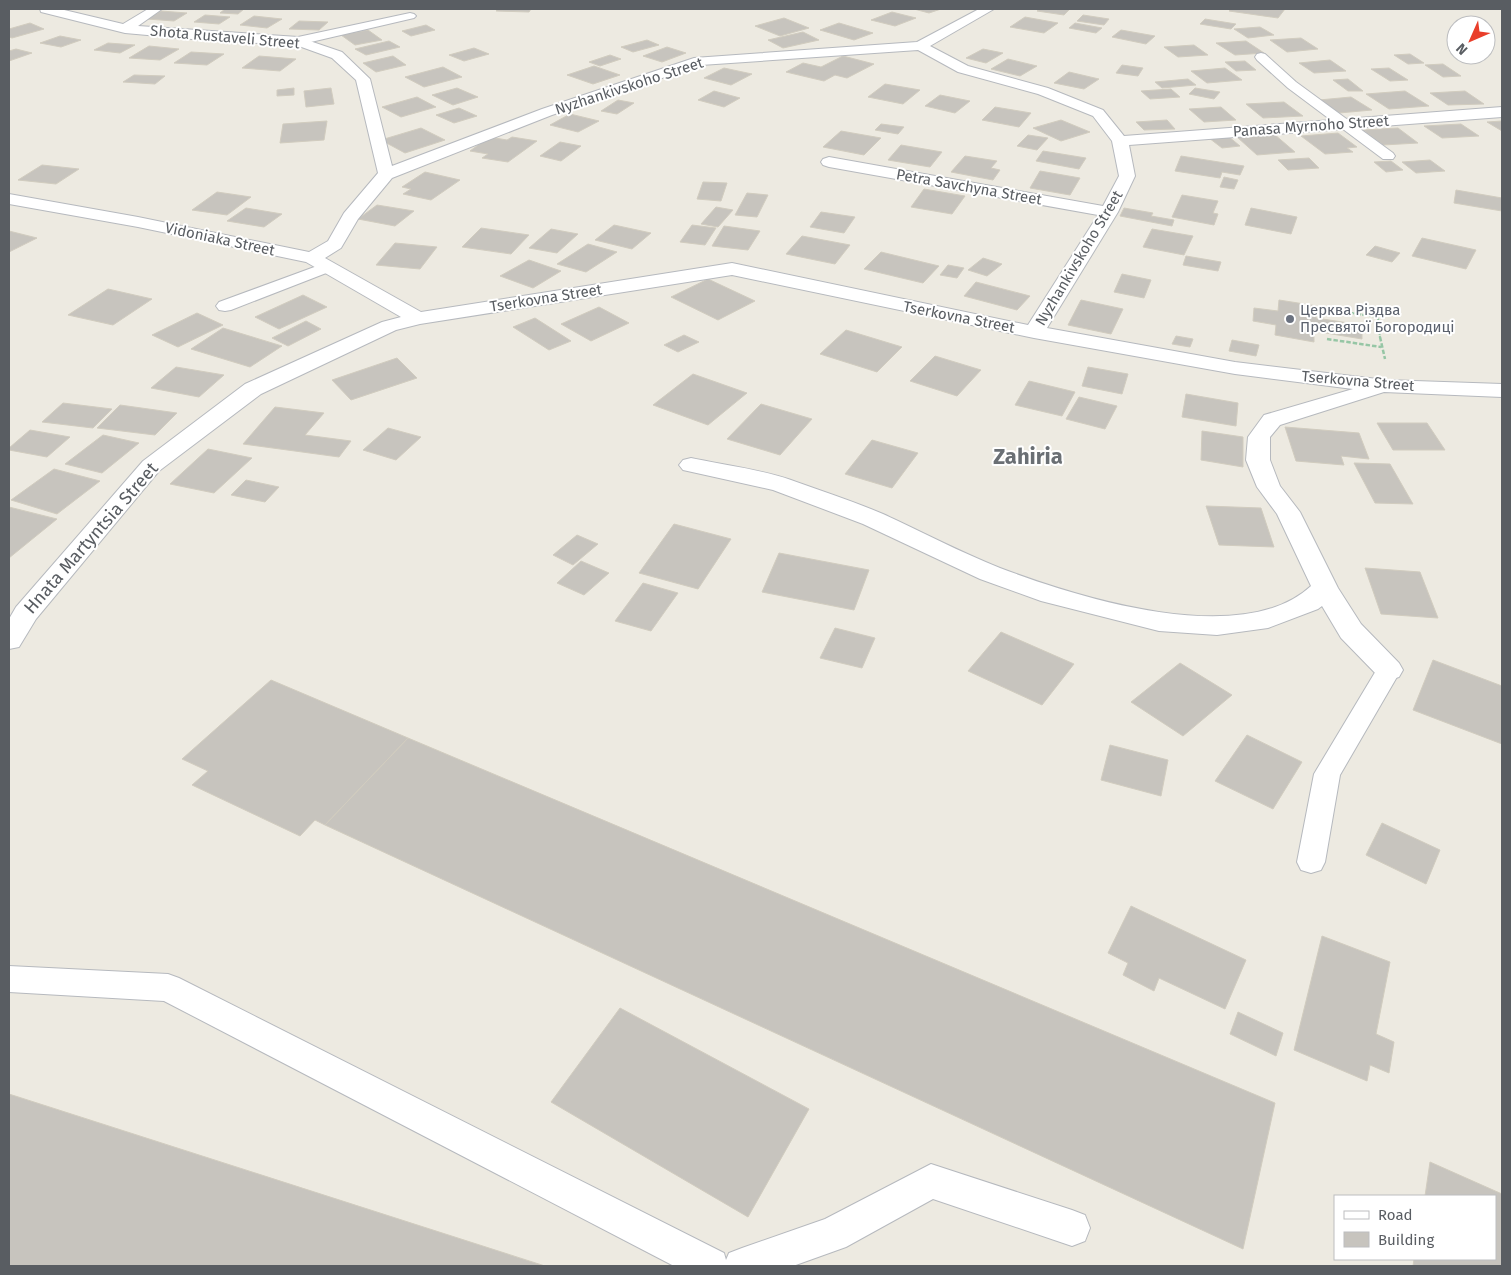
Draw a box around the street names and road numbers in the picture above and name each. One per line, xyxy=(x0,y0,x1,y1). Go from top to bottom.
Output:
street label: Shota Rustaveli Street xyxy=(149,21,301,53)
street label: Nyzhankivskoho Street xyxy=(553,53,706,118)
street label: Panasa Myrnoho Street xyxy=(1232,112,1390,140)
street label: Petra Savchyna Street xyxy=(895,165,1044,209)
street label: Nyzhankivskoho Street xyxy=(1031,187,1127,329)
street label: Vidoniaka Street xyxy=(163,219,277,260)
street label: Tserkovna Street xyxy=(489,280,604,316)
street label: Tserkovna Street xyxy=(902,297,1017,337)
street label: Tserkovna Street xyxy=(1301,367,1416,395)
street label: Hnata Martyntsia Street xyxy=(19,457,163,618)

